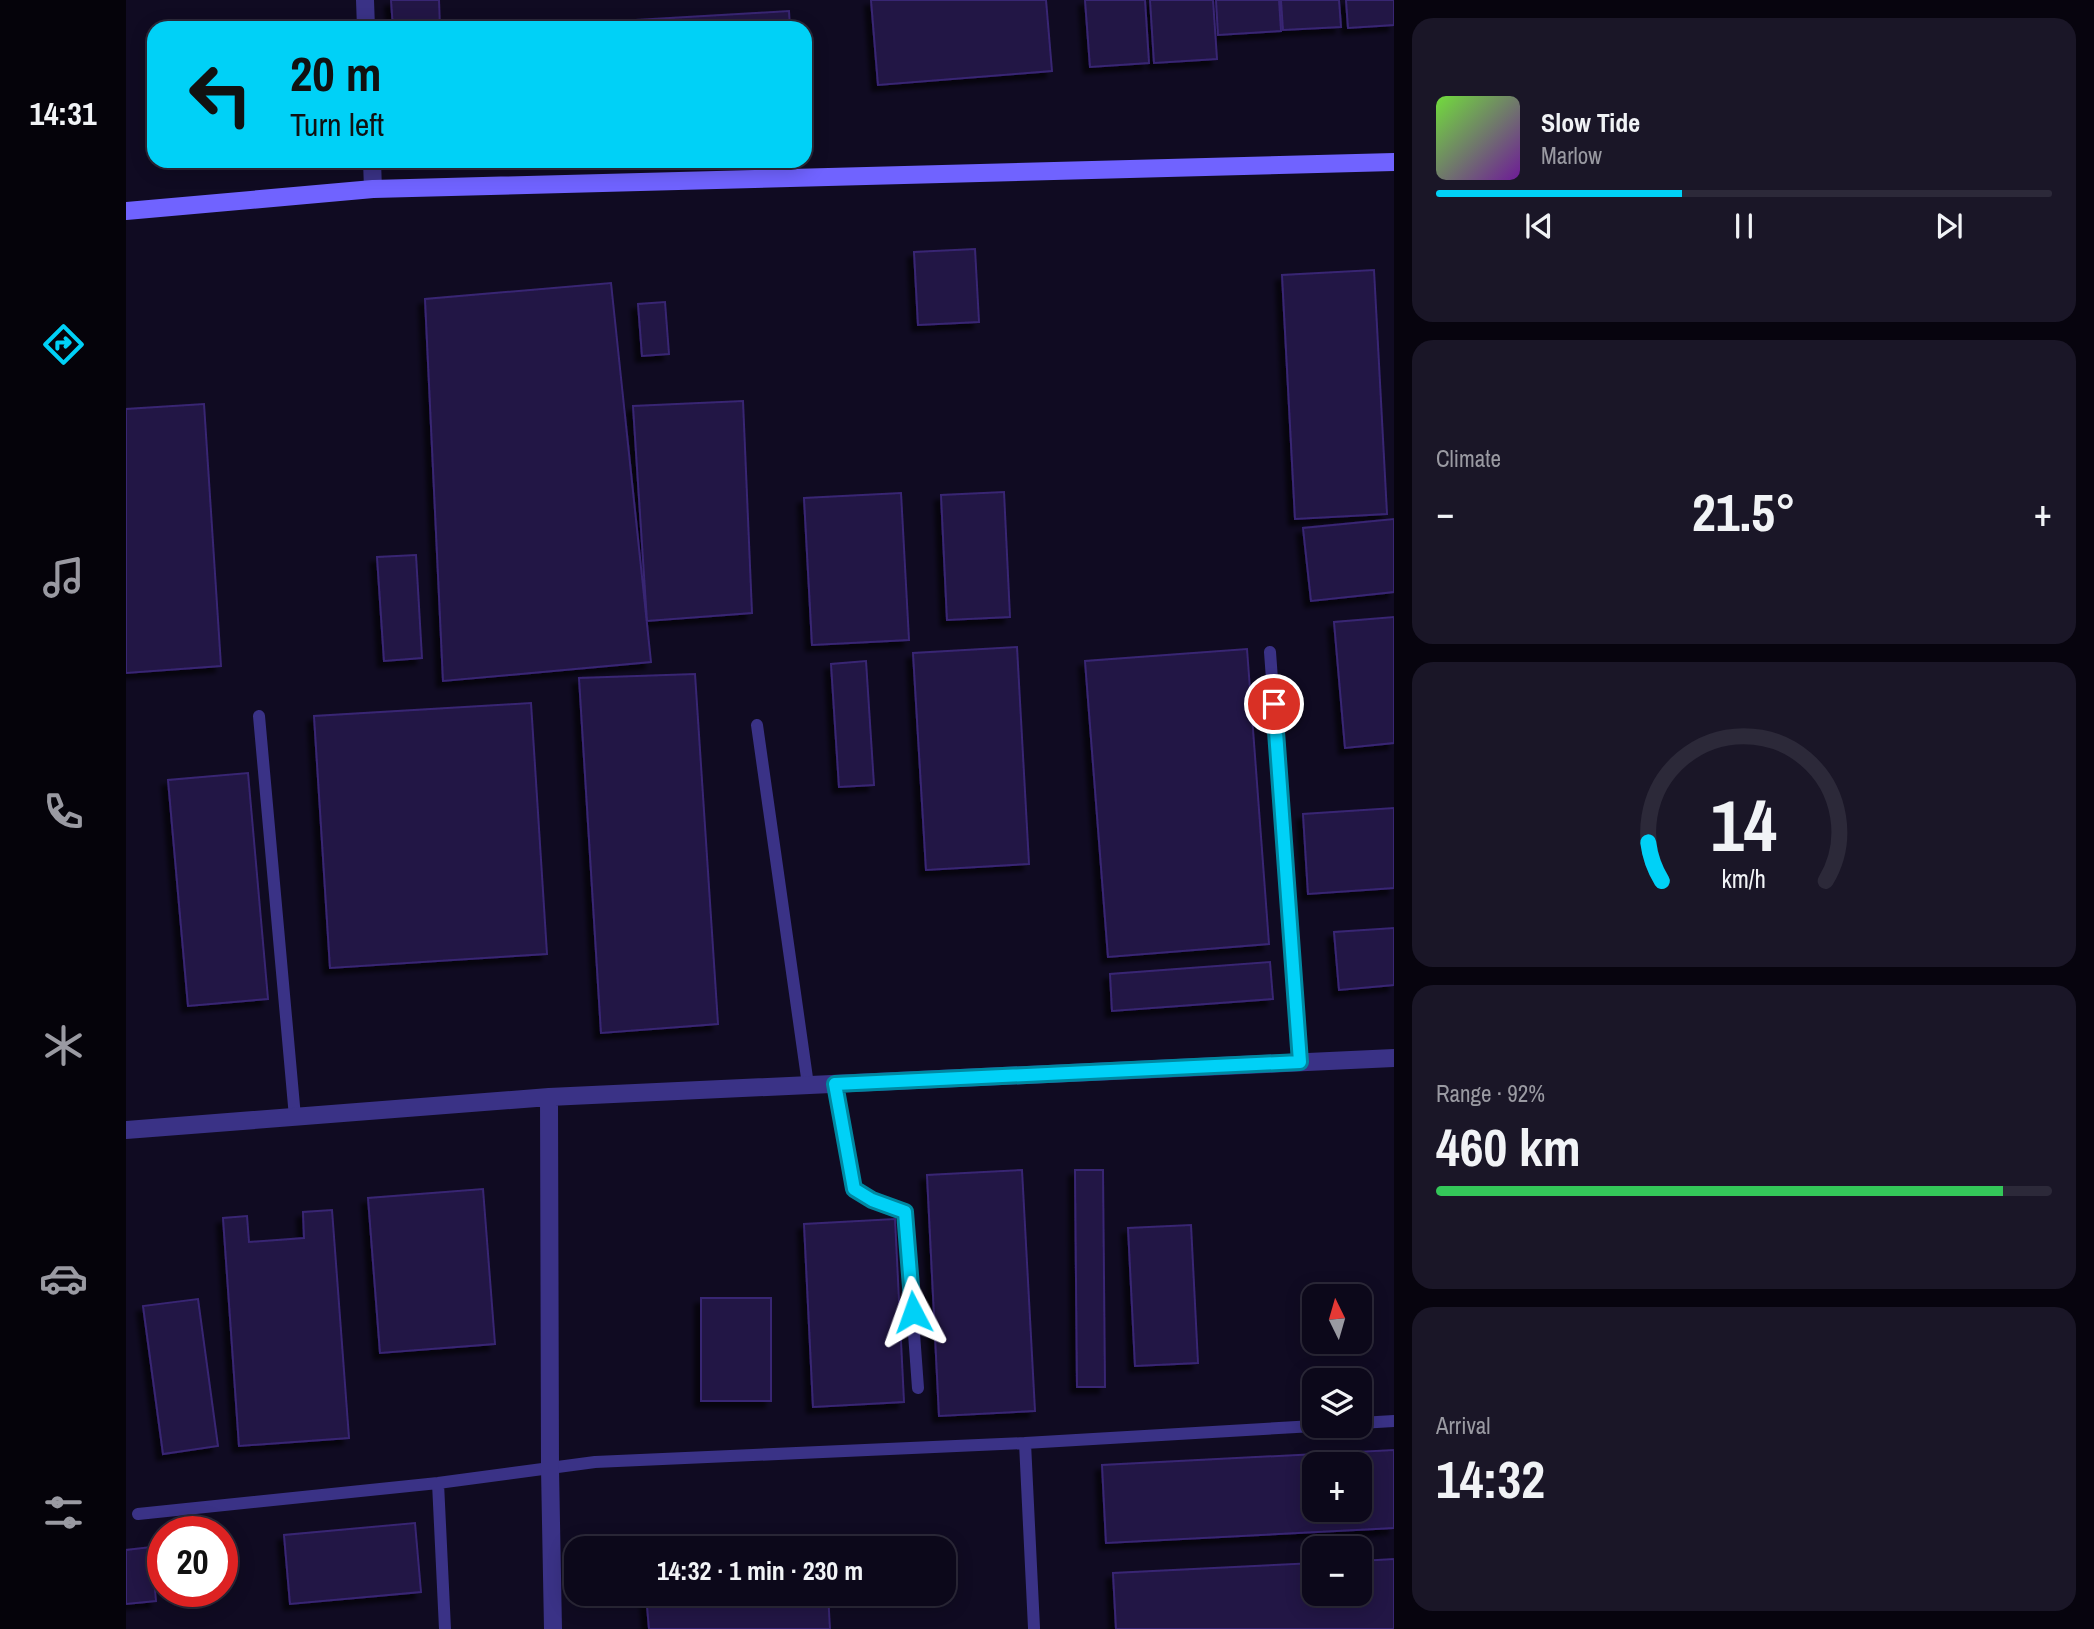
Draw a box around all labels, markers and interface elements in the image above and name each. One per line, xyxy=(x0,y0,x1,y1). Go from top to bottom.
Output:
text: 20 m xyxy=(290,40,382,106)
icon: left xyxy=(175,49,266,140)
text: 14:31 xyxy=(29,92,97,135)
text: Turn left xyxy=(290,103,384,146)
text: Slow Tide xyxy=(1541,105,1640,140)
text: Marlow xyxy=(1541,140,1602,171)
icon: previous xyxy=(1520,207,1558,245)
icon: pause xyxy=(1725,207,1763,245)
icon: next xyxy=(1930,207,1968,245)
icon: directions xyxy=(39,320,88,369)
text: Climate xyxy=(1436,443,1501,474)
text: 21.5° xyxy=(1692,477,1796,547)
text: − xyxy=(1436,487,1454,538)
text: + xyxy=(2034,487,2052,538)
icon: music xyxy=(39,553,88,602)
pin xyxy=(1244,674,1304,734)
icon: arrive xyxy=(1255,685,1293,723)
text: 14 xyxy=(1711,776,1777,874)
icon: phone xyxy=(39,787,88,836)
text: km/h xyxy=(1722,861,1766,895)
icon: climate xyxy=(39,1021,88,1070)
text: Range · 92% xyxy=(1436,1078,1545,1109)
text: 460 km xyxy=(1436,1112,1581,1182)
icon: car xyxy=(39,1254,88,1303)
position arrow xyxy=(876,1275,950,1349)
north arrow xyxy=(1302,1284,1372,1354)
map controls xyxy=(1302,1284,1372,1606)
button: layers xyxy=(1302,1368,1372,1438)
text: Arrival xyxy=(1436,1410,1491,1441)
text: 14:32 xyxy=(1436,1444,1545,1514)
button: + xyxy=(1302,1452,1372,1522)
icon: filters xyxy=(39,1488,88,1537)
speed limit sign: 20 xyxy=(147,1516,238,1607)
button: − xyxy=(1302,1536,1372,1606)
text: 14:32 · 1 min · 230 m xyxy=(657,1553,863,1588)

